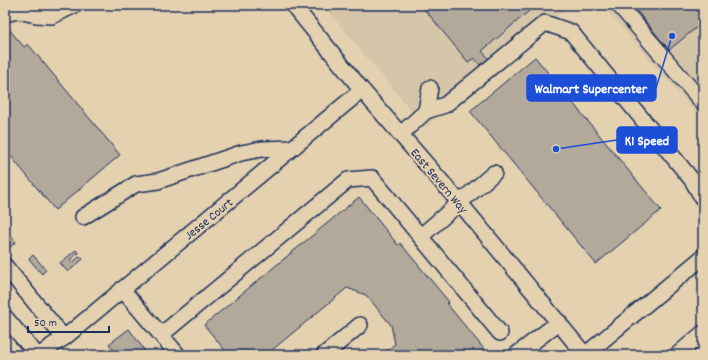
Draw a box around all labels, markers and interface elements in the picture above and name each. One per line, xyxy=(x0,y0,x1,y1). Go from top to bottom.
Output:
callout: Walmart Supercenter xyxy=(527,75,656,101)
text: Walmart Supercenter xyxy=(535,80,648,100)
callout: K1 Speed xyxy=(617,127,677,153)
text: K1 Speed xyxy=(625,132,670,152)
street label: East Severn Way xyxy=(405,145,472,219)
street label: Jesse Court xyxy=(181,194,238,245)
scale bar xyxy=(28,308,109,334)
text: 50 m xyxy=(34,315,57,332)

